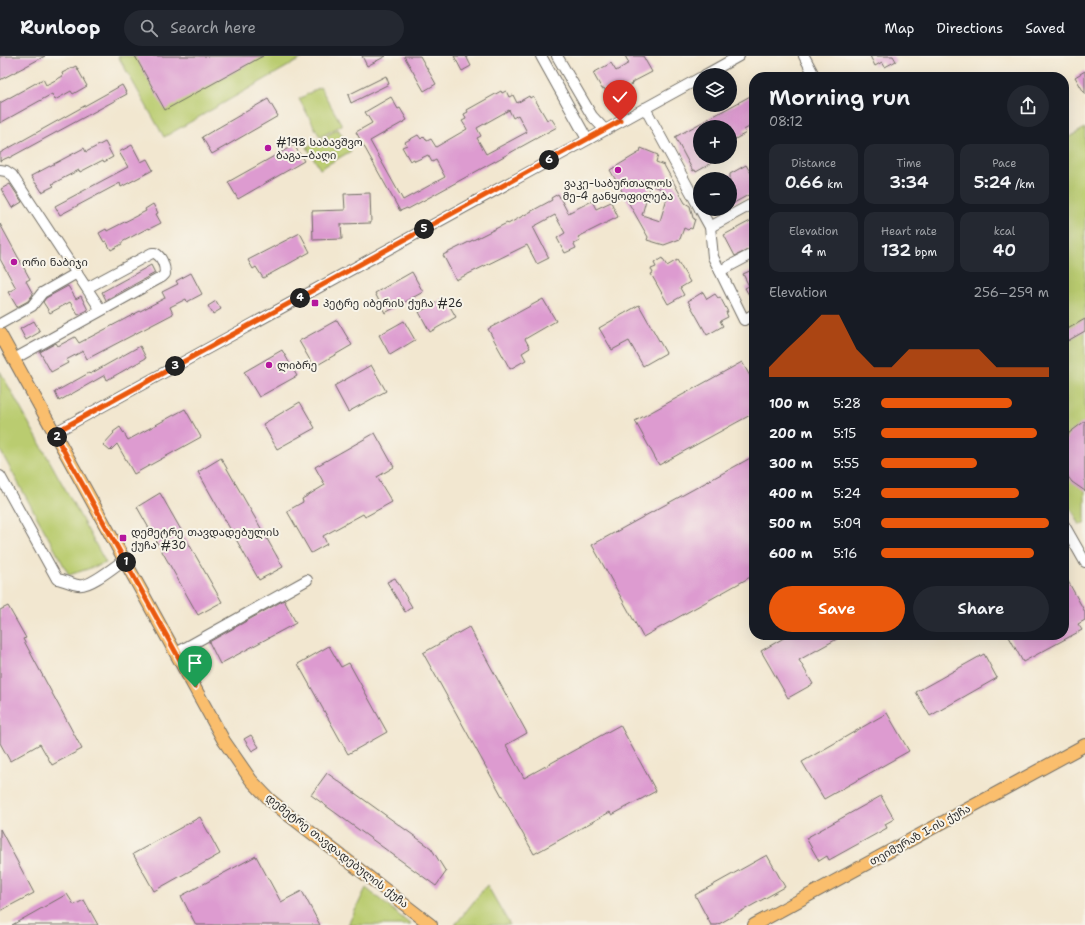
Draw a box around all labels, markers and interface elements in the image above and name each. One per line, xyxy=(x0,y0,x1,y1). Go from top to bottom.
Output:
search box xyxy=(124,10,404,46)
text: Runloop xyxy=(20,15,100,40)
icon: search xyxy=(138,17,160,39)
text: Search here xyxy=(170,18,256,38)
text: Map xyxy=(885,19,915,37)
text: Directions xyxy=(937,19,1003,37)
text: Saved xyxy=(1025,19,1065,37)
map controls xyxy=(693,68,737,216)
button: layers xyxy=(693,68,737,112)
pin xyxy=(603,80,637,121)
text: Morning run xyxy=(769,83,910,112)
button: share xyxy=(1007,85,1049,127)
icon: check xyxy=(609,86,631,108)
text: 08:12 xyxy=(769,113,803,130)
button: + xyxy=(693,120,737,164)
place label: #198 საბავშვო ბაგა–ბაღი xyxy=(276,135,363,163)
marker: #198 საბავშვო ბაგა–ბაღი xyxy=(263,143,273,153)
pin: 6 xyxy=(539,150,559,170)
text: 6 xyxy=(545,152,553,167)
text: Distance xyxy=(791,156,836,171)
text: Time xyxy=(896,156,922,171)
text: Pace xyxy=(992,156,1016,171)
marker: ვაკე-საბურთალოს მე-4 განყოფილება xyxy=(613,165,623,175)
text: 0.66 xyxy=(785,171,823,193)
text: 3:34 xyxy=(889,171,929,193)
text: 5:24 xyxy=(974,171,1011,193)
button: − xyxy=(693,172,737,216)
place label: ვაკე-საბურთალოს მე-4 განყოფილება xyxy=(563,176,673,204)
text: km xyxy=(823,177,843,192)
text: /km xyxy=(1011,177,1035,192)
pin: 5 xyxy=(414,219,434,239)
text: 5 xyxy=(421,221,427,236)
text: Elevation xyxy=(789,224,838,239)
text: Heart rate xyxy=(881,224,937,239)
text: kcal xyxy=(994,224,1015,239)
text: 4 xyxy=(801,239,813,261)
text: 132 xyxy=(881,239,911,261)
text: 40 xyxy=(992,239,1016,261)
text: m xyxy=(813,245,826,260)
text: bpm xyxy=(911,245,937,260)
place label: ორი ნაბიჯი xyxy=(22,255,88,270)
marker: ორი ნაბიჯი xyxy=(9,257,19,267)
text: Elevation xyxy=(769,284,827,301)
text: 256–259 m xyxy=(973,284,1049,301)
pin: 4 xyxy=(290,288,310,308)
text: 4 xyxy=(296,290,304,305)
place label: პეტრე იბერის ქუჩა #26 xyxy=(323,296,463,311)
marker: პეტრე იბერის ქუჩა #26 xyxy=(310,298,320,308)
pin: 3 xyxy=(165,356,185,376)
text: 3 xyxy=(171,358,179,373)
place label: ლიბრე xyxy=(277,358,317,373)
marker: ლიბრე xyxy=(264,360,274,370)
text: 100 m xyxy=(769,395,809,412)
text: 5:28 xyxy=(833,395,861,412)
text: 200 m xyxy=(769,425,812,442)
text: 5:15 xyxy=(833,425,856,442)
pin: 2 xyxy=(47,427,67,447)
text: 2 xyxy=(53,429,61,444)
text: 300 m xyxy=(769,455,813,472)
text: 5:55 xyxy=(833,455,859,472)
text: 400 m xyxy=(769,485,813,502)
text: 5:24 xyxy=(833,485,861,502)
text: 500 m xyxy=(769,515,812,532)
text: 5:09 xyxy=(833,515,861,532)
place label: დემეტრე თავდადებულის ქუჩა #30 xyxy=(131,525,279,553)
marker: დემეტრე თავდადებულის ქუჩა #30 xyxy=(118,533,128,543)
text: 600 m xyxy=(769,545,813,562)
text: 5:16 xyxy=(833,545,857,562)
pin: 1 xyxy=(116,552,136,572)
text: 1 xyxy=(123,554,129,569)
button: Save xyxy=(769,586,905,632)
button: Share xyxy=(913,586,1049,632)
pin xyxy=(178,646,212,687)
icon: arrive xyxy=(184,652,206,674)
street label: დემეტრე თავდადებულის ქუჩა xyxy=(262,790,412,912)
street label: თეიმურაზ I-ის ქუჩა xyxy=(867,801,973,869)

